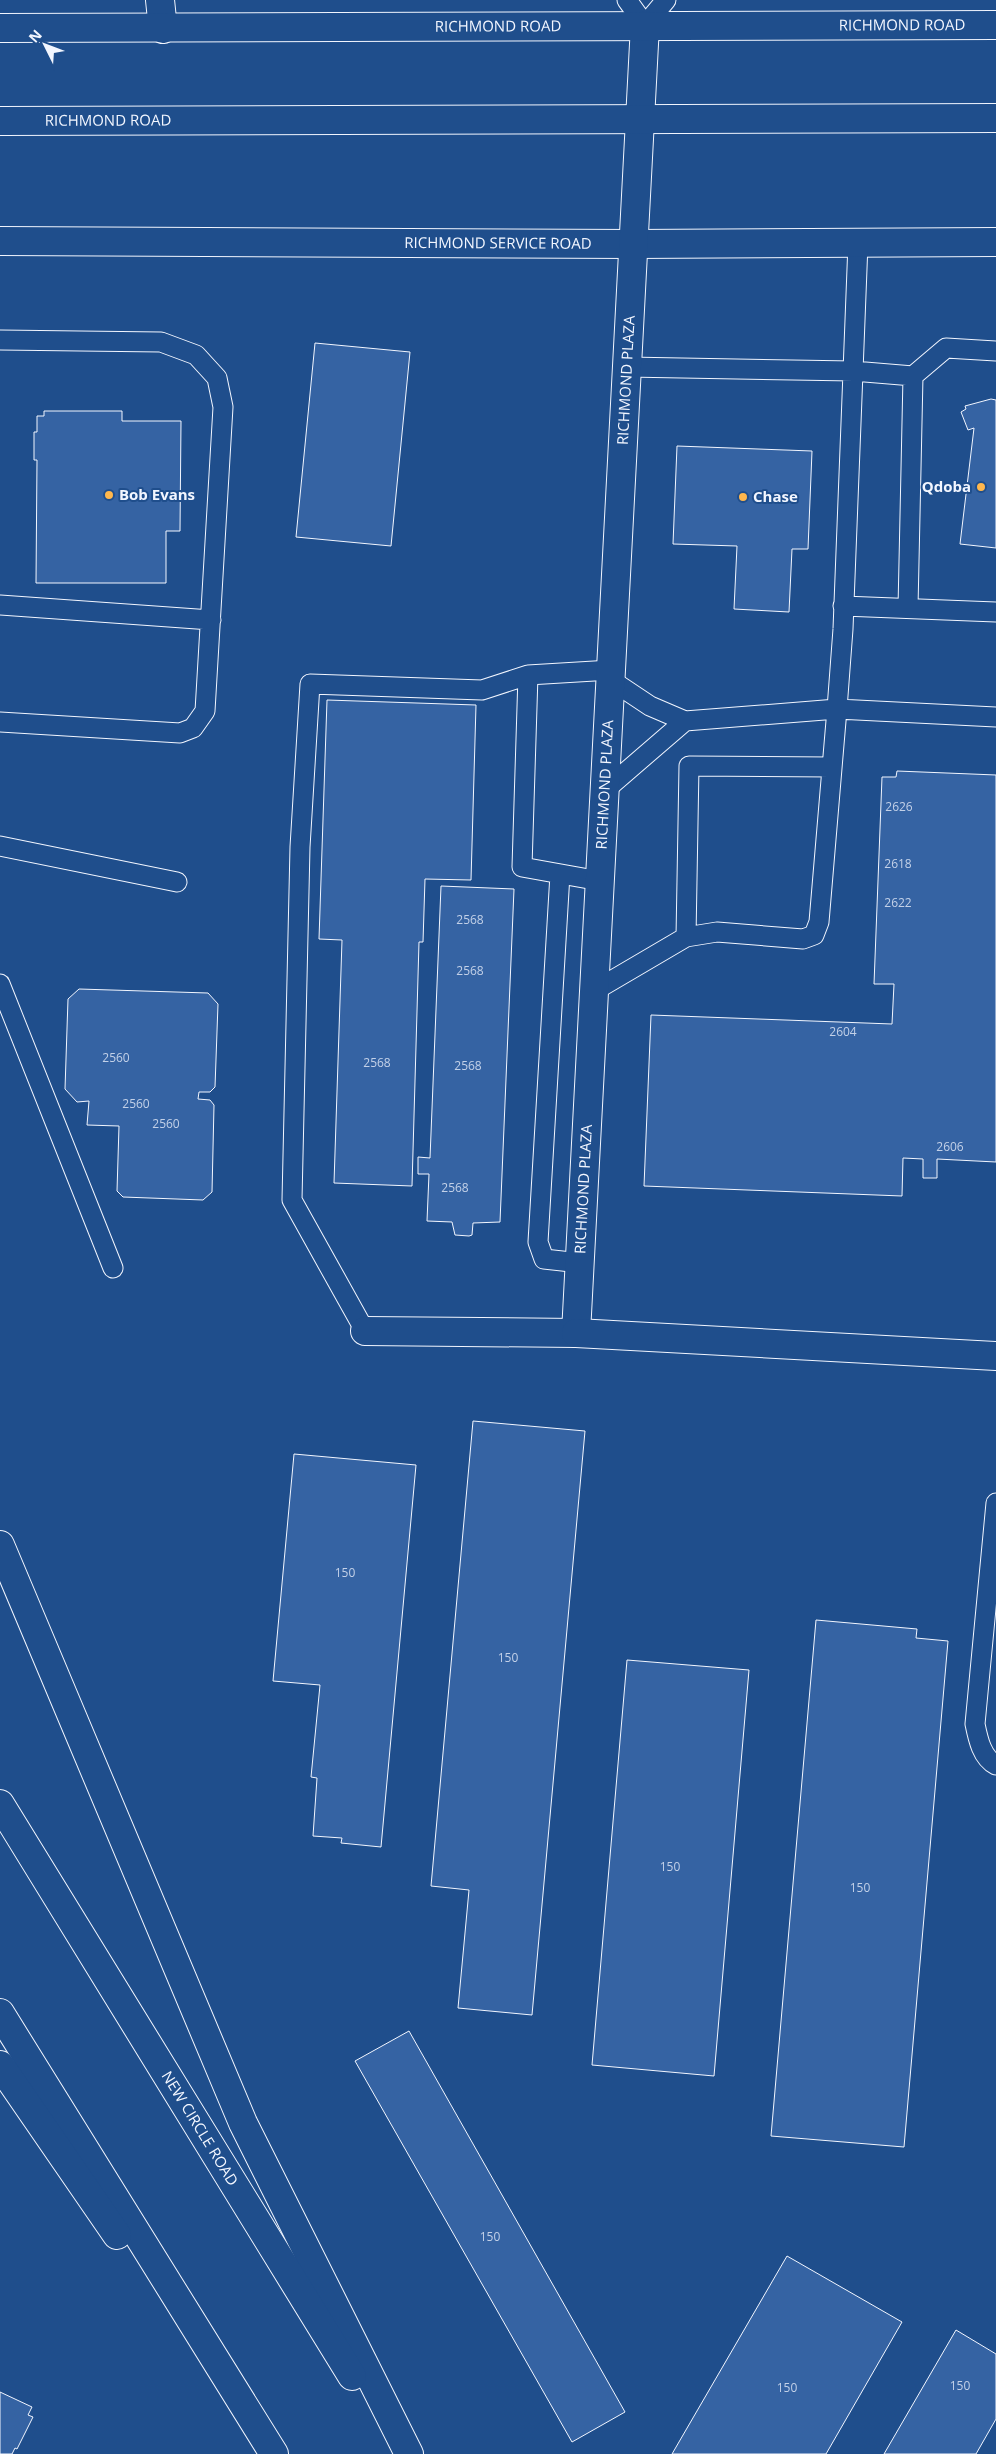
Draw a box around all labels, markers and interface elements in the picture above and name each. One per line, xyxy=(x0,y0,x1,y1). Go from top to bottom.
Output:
street label: RICHMOND ROAD xyxy=(839,14,965,34)
street label: RICHMOND ROAD xyxy=(435,15,561,36)
north arrow xyxy=(20,20,70,70)
text: N xyxy=(24,25,46,47)
street label: RICHMOND ROAD xyxy=(45,109,171,130)
street label: RICHMOND SERVICE ROAD xyxy=(404,232,592,253)
street label: RICHMOND PLAZA xyxy=(612,314,639,446)
place label: Qdoba xyxy=(922,476,971,496)
marker: Qdoba xyxy=(975,481,987,493)
place label: Bob Evans xyxy=(119,484,195,504)
place label: Chase xyxy=(753,486,798,506)
marker: Bob Evans xyxy=(103,489,115,501)
marker: Chase xyxy=(737,491,749,503)
street label: RICHMOND PLAZA xyxy=(591,719,617,850)
house number: 2626 xyxy=(885,798,913,815)
house number: 2618 xyxy=(884,855,912,872)
house number: 2622 xyxy=(884,894,912,911)
house number: 2568 xyxy=(456,911,484,928)
house number: 2568 xyxy=(456,962,484,979)
house number: 2604 xyxy=(829,1023,857,1040)
house number: 2560 xyxy=(102,1049,130,1066)
house number: 2568 xyxy=(363,1054,391,1071)
house number: 2568 xyxy=(454,1057,482,1074)
house number: 2560 xyxy=(122,1095,150,1112)
house number: 2560 xyxy=(152,1115,180,1132)
street label: RICHMOND PLAZA xyxy=(569,1123,596,1254)
house number: 2606 xyxy=(936,1138,964,1155)
house number: 2568 xyxy=(441,1179,469,1196)
house number: 150 xyxy=(335,1564,355,1581)
house number: 150 xyxy=(498,1649,518,1666)
house number: 150 xyxy=(660,1858,680,1875)
house number: 150 xyxy=(850,1879,870,1896)
street label: NEW CIRCLE ROAD xyxy=(158,2067,243,2189)
house number: 150 xyxy=(480,2228,500,2245)
house number: 150 xyxy=(950,2377,970,2394)
house number: 150 xyxy=(777,2379,797,2396)

